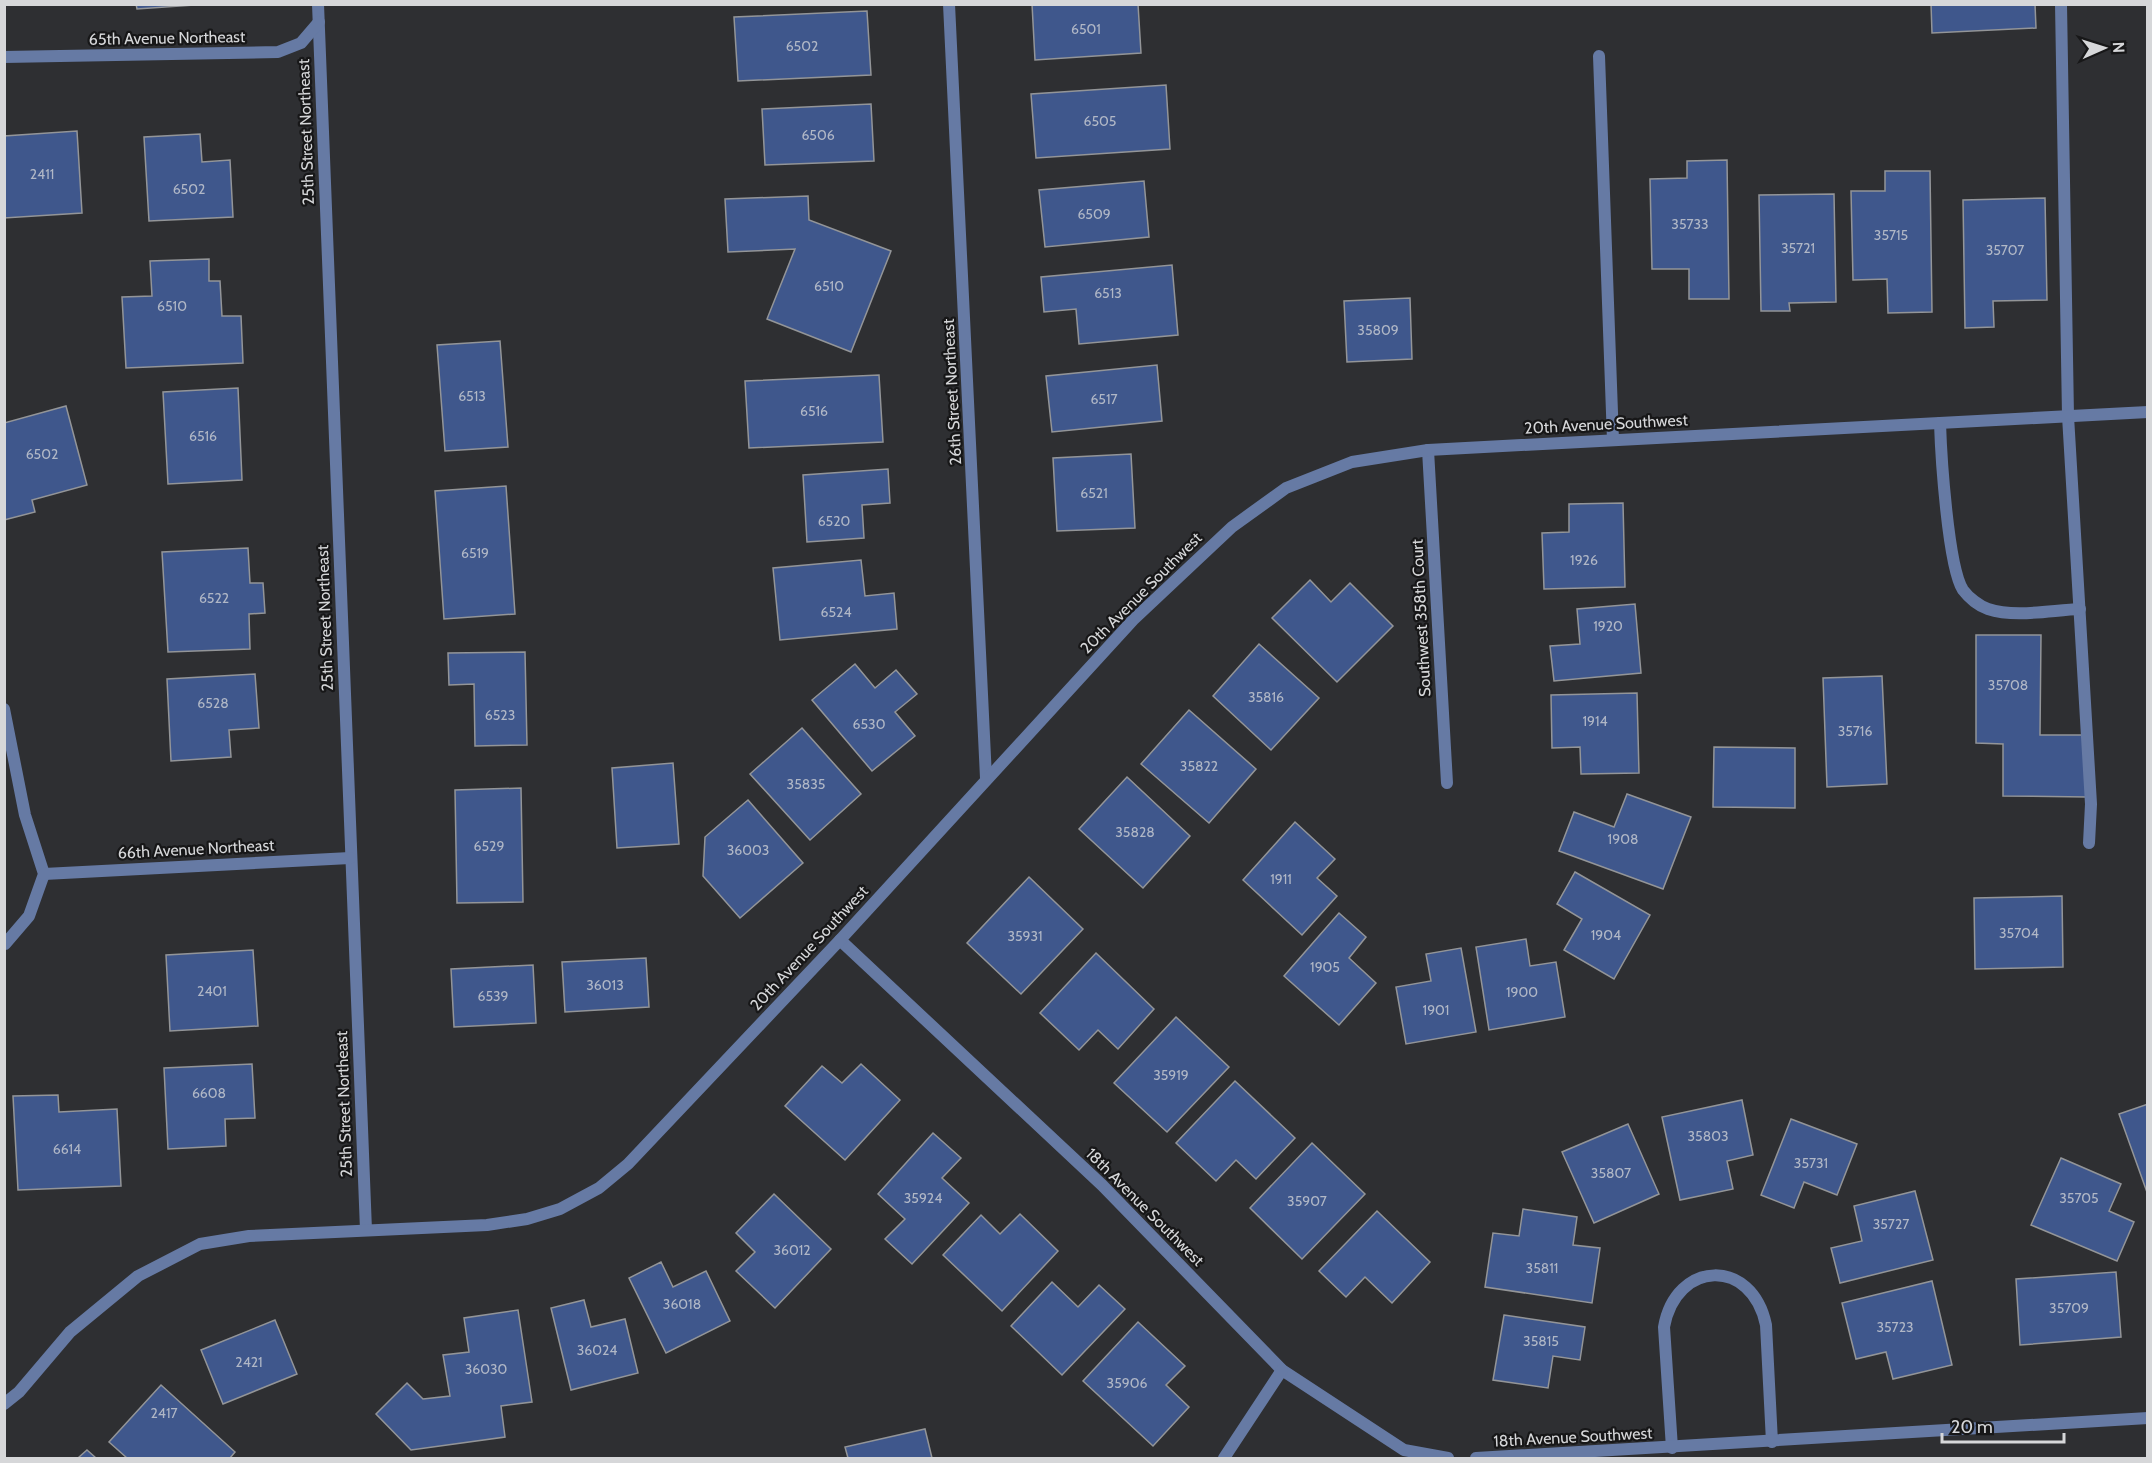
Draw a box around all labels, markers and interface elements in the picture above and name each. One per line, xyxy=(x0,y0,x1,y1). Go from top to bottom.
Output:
north arrow xyxy=(2074,18,2134,78)
house number: 6501 xyxy=(1071,20,1101,38)
street label: 65th Avenue Northeast xyxy=(89,27,246,49)
house number: 6502 xyxy=(786,37,818,55)
text: N xyxy=(2109,41,2128,53)
street label: 25th Street Northeast xyxy=(294,58,318,205)
house number: 6505 xyxy=(1084,112,1116,130)
house number: 6506 xyxy=(801,126,835,144)
house number: 2411 xyxy=(30,165,54,183)
house number: 6502 xyxy=(173,180,205,198)
house number: 6509 xyxy=(1077,205,1111,223)
house number: 35733 xyxy=(1671,215,1709,233)
house number: 35715 xyxy=(1874,226,1908,244)
house number: 35721 xyxy=(1781,239,1815,257)
house number: 35707 xyxy=(1986,241,2024,259)
house number: 6510 xyxy=(814,277,844,295)
house number: 6513 xyxy=(1094,284,1122,302)
house number: 6510 xyxy=(157,297,187,315)
street label: 26th Street Northeast xyxy=(939,318,965,466)
house number: 35809 xyxy=(1357,321,1399,339)
house number: 6513 xyxy=(458,387,486,405)
house number: 6517 xyxy=(1090,390,1118,408)
house number: 6516 xyxy=(800,402,828,420)
street label: 20th Avenue Southwest xyxy=(1524,410,1689,438)
house number: 6516 xyxy=(189,427,217,445)
house number: 6502 xyxy=(26,445,58,463)
house number: 6521 xyxy=(1080,484,1108,502)
house number: 6520 xyxy=(818,512,851,530)
street label: 20th Avenue Southwest xyxy=(1076,528,1206,658)
street label: Southwest 358th Court xyxy=(1407,538,1435,697)
street label: 25th Street Northeast xyxy=(313,544,337,691)
house number: 6519 xyxy=(461,544,489,562)
house number: 1926 xyxy=(1570,551,1598,569)
house number: 6522 xyxy=(199,589,229,607)
house number: 6524 xyxy=(821,603,851,621)
house number: 1920 xyxy=(1593,617,1623,635)
house number: 35708 xyxy=(1988,676,2028,694)
house number: 35816 xyxy=(1248,688,1284,706)
house number: 6528 xyxy=(197,694,229,712)
house number: 6523 xyxy=(485,706,515,724)
house number: 1914 xyxy=(1582,712,1608,730)
house number: 6530 xyxy=(853,715,886,733)
house number: 35716 xyxy=(1838,722,1872,740)
house number: 35822 xyxy=(1180,757,1218,775)
house number: 35835 xyxy=(787,775,825,793)
house number: 35828 xyxy=(1115,823,1155,841)
house number: 1908 xyxy=(1608,830,1638,848)
street label: 66th Avenue Northeast xyxy=(117,835,276,863)
house number: 6529 xyxy=(474,837,504,855)
house number: 36003 xyxy=(727,841,769,859)
house number: 1911 xyxy=(1270,870,1292,888)
street label: 20th Avenue Southwest xyxy=(746,881,872,1014)
house number: 35704 xyxy=(1999,924,2039,942)
house number: 1904 xyxy=(1591,926,1621,944)
house number: 35931 xyxy=(1007,927,1043,945)
house number: 1905 xyxy=(1310,958,1340,976)
house number: 36013 xyxy=(586,976,624,994)
house number: 2401 xyxy=(197,982,227,1000)
house number: 1900 xyxy=(1506,983,1538,1001)
house number: 6539 xyxy=(477,987,509,1005)
house number: 1901 xyxy=(1423,1001,1449,1019)
street label: 25th Street Northeast xyxy=(332,1030,356,1177)
house number: 35919 xyxy=(1153,1066,1189,1084)
house number: 6608 xyxy=(192,1084,226,1102)
house number: 35803 xyxy=(1688,1127,1728,1145)
house number: 6614 xyxy=(53,1140,81,1158)
street label: 18th Avenue Southwest xyxy=(1082,1144,1208,1270)
house number: 35731 xyxy=(1794,1154,1828,1172)
house number: 35807 xyxy=(1591,1164,1631,1182)
house number: 35924 xyxy=(904,1189,942,1207)
house number: 35705 xyxy=(2059,1189,2099,1207)
house number: 35907 xyxy=(1287,1192,1327,1210)
house number: 35727 xyxy=(1873,1215,1909,1233)
house number: 36012 xyxy=(773,1241,811,1259)
house number: 35811 xyxy=(1526,1259,1558,1277)
house number: 36018 xyxy=(663,1295,701,1313)
house number: 35709 xyxy=(2049,1299,2089,1317)
house number: 35723 xyxy=(1876,1318,1914,1336)
house number: 35815 xyxy=(1523,1332,1559,1350)
house number: 36024 xyxy=(577,1341,617,1359)
house number: 2421 xyxy=(235,1353,263,1371)
house number: 36030 xyxy=(465,1360,508,1378)
house number: 35906 xyxy=(1107,1374,1147,1392)
house number: 2417 xyxy=(150,1404,178,1422)
scale bar xyxy=(1942,1406,2064,1444)
text: 20 m xyxy=(1951,1416,1993,1438)
street label: 18th Avenue Southwest xyxy=(1493,1423,1654,1451)

